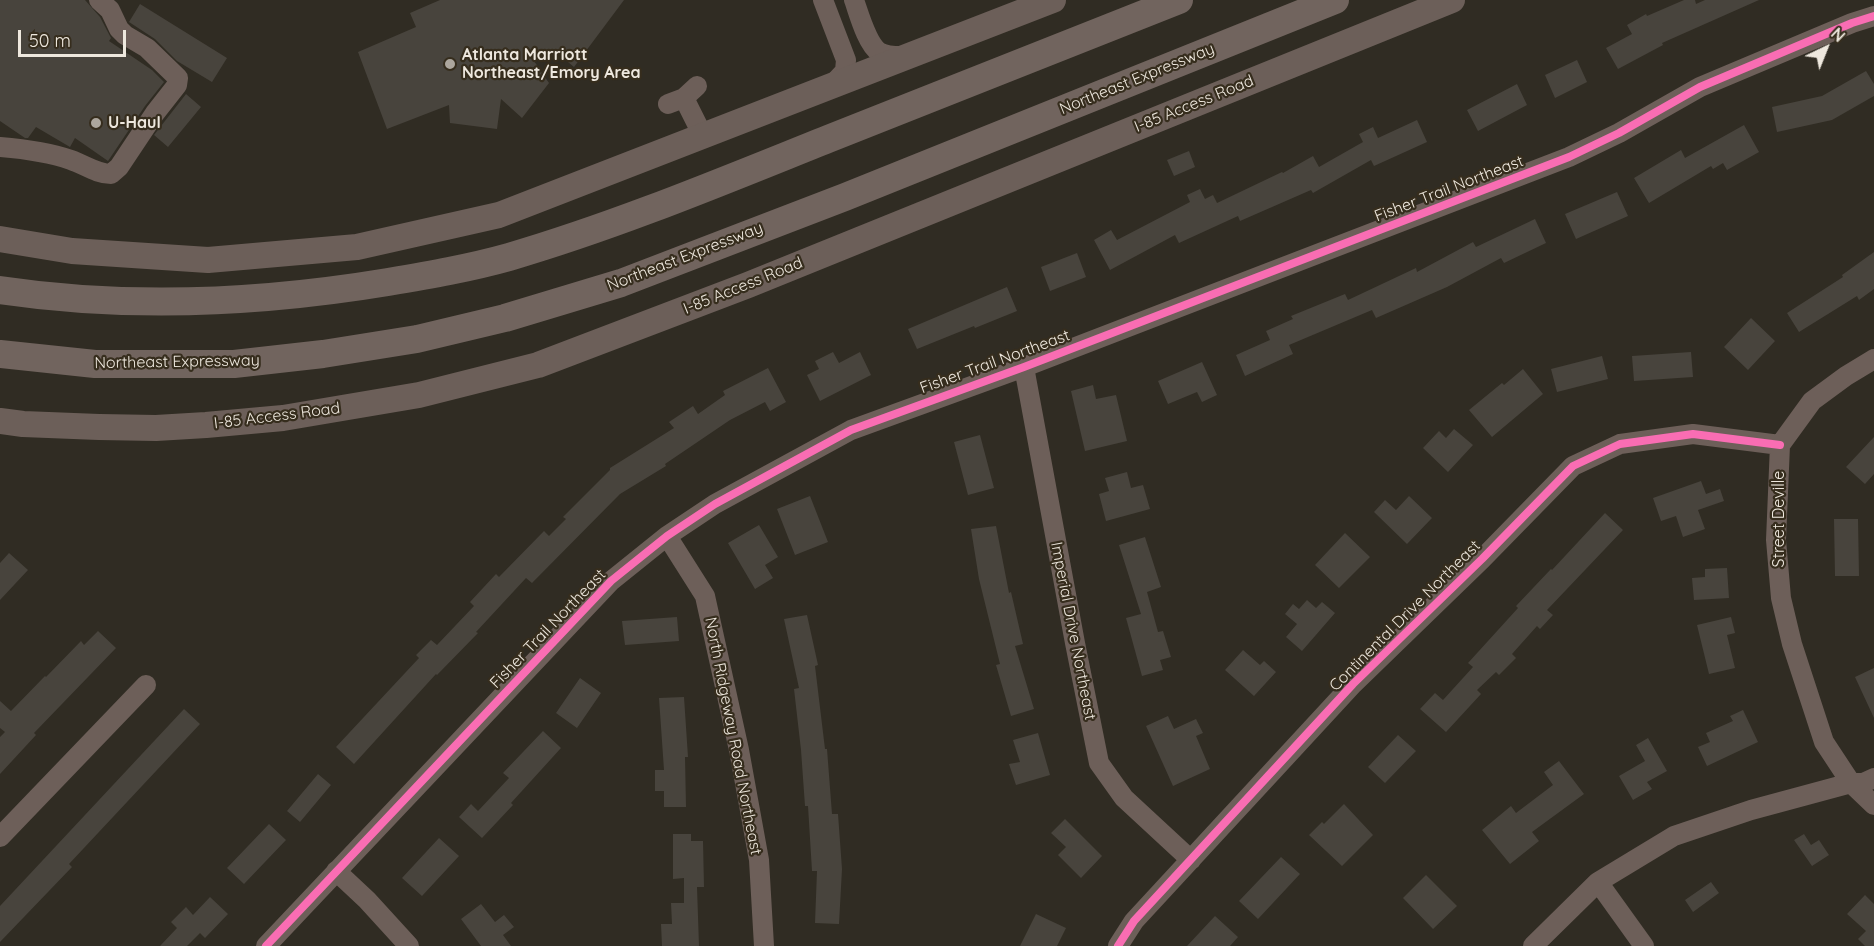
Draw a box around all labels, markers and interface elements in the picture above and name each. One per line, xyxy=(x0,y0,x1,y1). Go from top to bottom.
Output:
scale bar xyxy=(21,18,129,56)
north arrow xyxy=(1796,18,1856,78)
text: N xyxy=(1827,24,1849,46)
text: 50 m xyxy=(29,29,71,52)
street label: Northeast Expressway xyxy=(1057,39,1217,119)
place label: Atlanta Marriott Northeast/Emory Area xyxy=(462,45,641,83)
marker: Atlanta Marriott Northeast/Emory Area xyxy=(443,57,457,71)
street label: I-85 Access Road xyxy=(1132,71,1256,137)
place label: U-Haul xyxy=(108,113,161,133)
marker: U-Haul xyxy=(89,116,103,130)
street label: Fisher Trail Northeast xyxy=(1372,152,1526,226)
street label: Northeast Expressway xyxy=(604,218,766,296)
street label: I-85 Access Road xyxy=(681,253,805,319)
street label: Fisher Trail Northeast xyxy=(917,326,1073,398)
street label: Northeast Expressway xyxy=(94,351,260,373)
street label: I-85 Access Road xyxy=(213,399,341,433)
street label: Street Deville xyxy=(1769,471,1789,567)
street label: Continental Drive Northeast xyxy=(1326,537,1484,695)
street label: Imperial Drive Northeast xyxy=(1046,540,1100,722)
street label: Fisher Trail Northeast xyxy=(486,565,610,693)
street label: North Ridgeway Road Northeast xyxy=(700,615,766,857)

